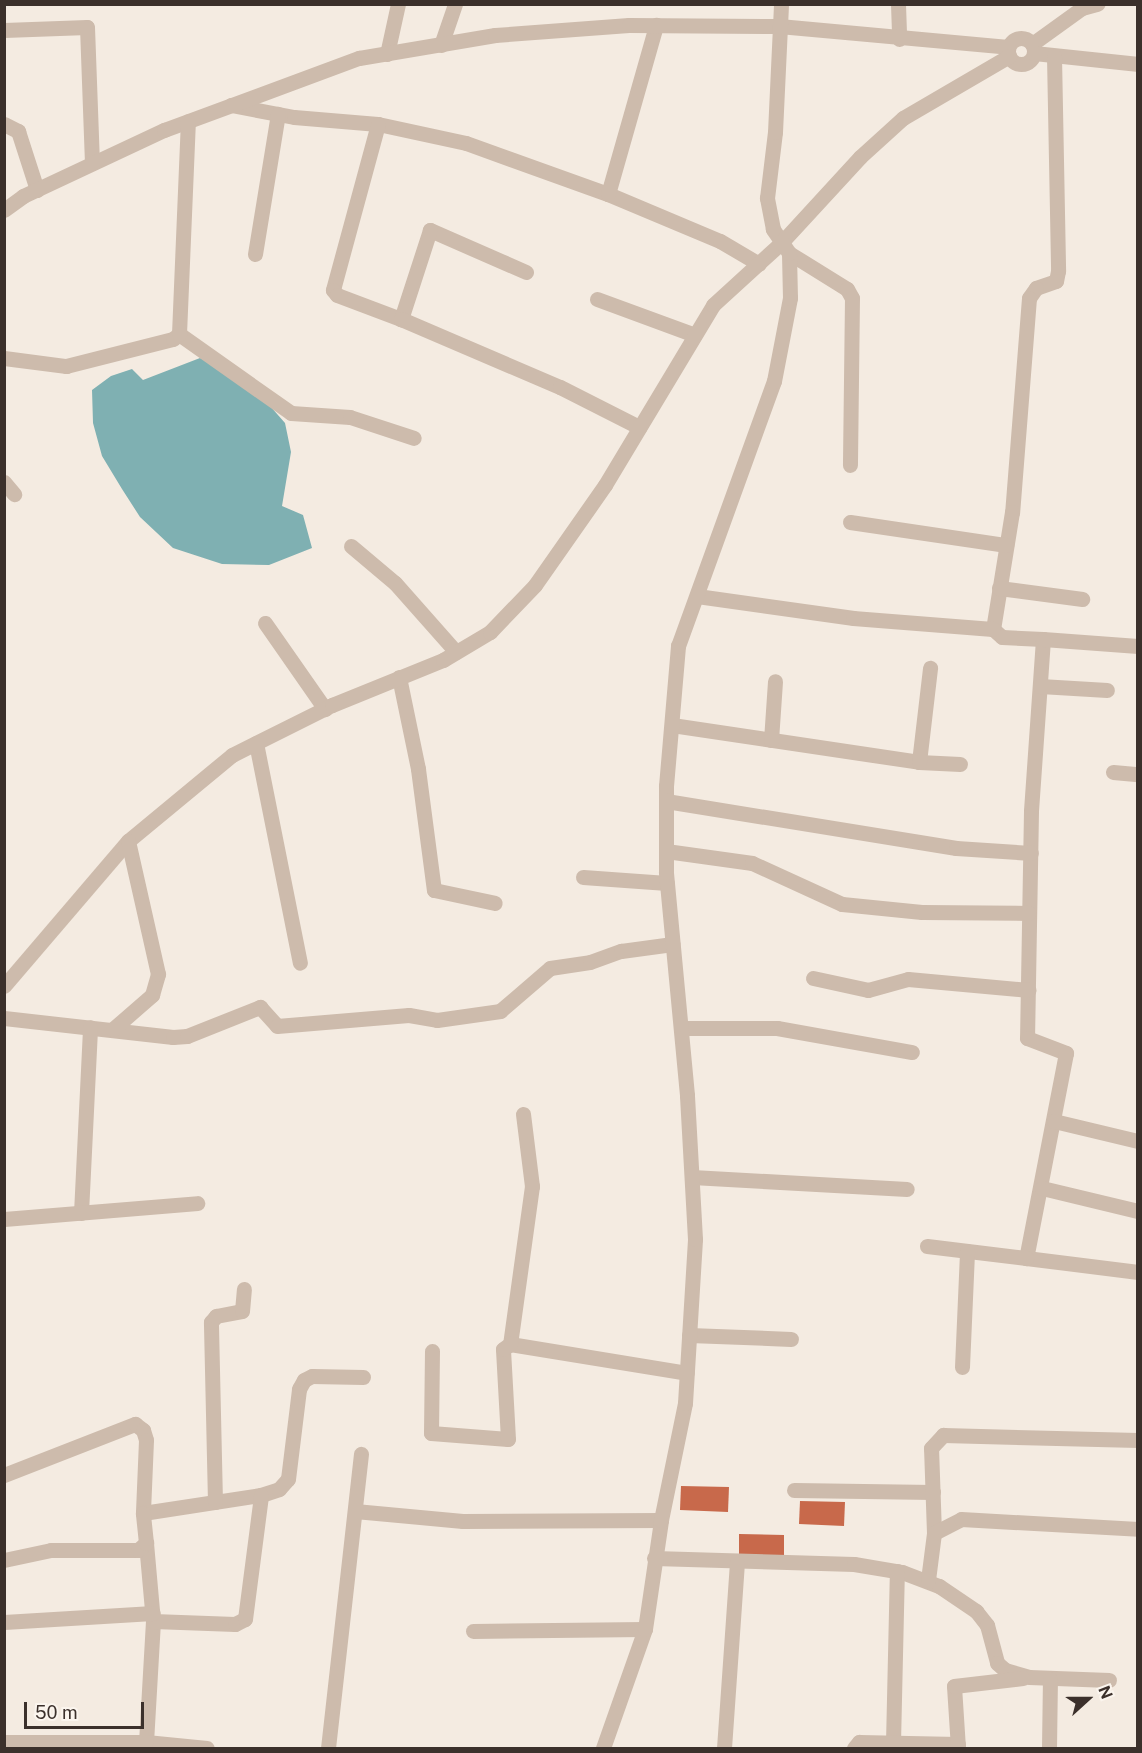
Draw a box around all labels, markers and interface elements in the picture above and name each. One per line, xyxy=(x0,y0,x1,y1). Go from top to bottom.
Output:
north arrow xyxy=(1058,1669,1118,1729)
text: N xyxy=(1094,1683,1116,1702)
scale bar xyxy=(27,1690,147,1728)
text: 50 m xyxy=(35,1702,78,1723)

